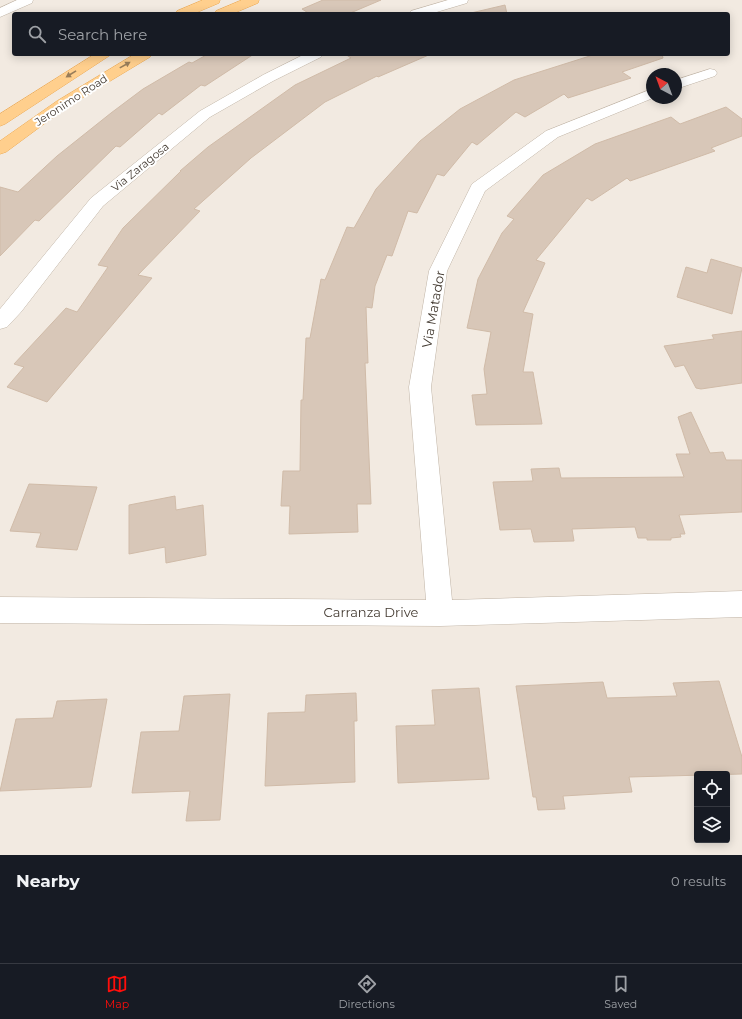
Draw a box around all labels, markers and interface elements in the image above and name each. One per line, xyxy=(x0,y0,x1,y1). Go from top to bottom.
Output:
search box xyxy=(12,12,730,56)
icon: search xyxy=(26,23,48,45)
text: Search here xyxy=(58,25,147,44)
one-way arrow xyxy=(119,62,131,68)
north arrow xyxy=(646,68,682,104)
one-way arrow xyxy=(66,70,76,78)
street label: Jeronimo Road xyxy=(31,71,110,129)
street label: Via Zaragosa xyxy=(108,139,172,195)
street label: Via Matador xyxy=(418,269,448,349)
street label: Carranza Drive xyxy=(324,604,419,620)
map controls xyxy=(694,771,730,843)
button: locate xyxy=(694,771,730,807)
button: layers xyxy=(694,807,730,843)
text: Nearby xyxy=(16,871,80,891)
text: 0 results xyxy=(671,873,726,889)
tab: Map xyxy=(105,973,129,1011)
tab: Directions xyxy=(339,973,395,1011)
tab: Saved xyxy=(604,973,637,1011)

